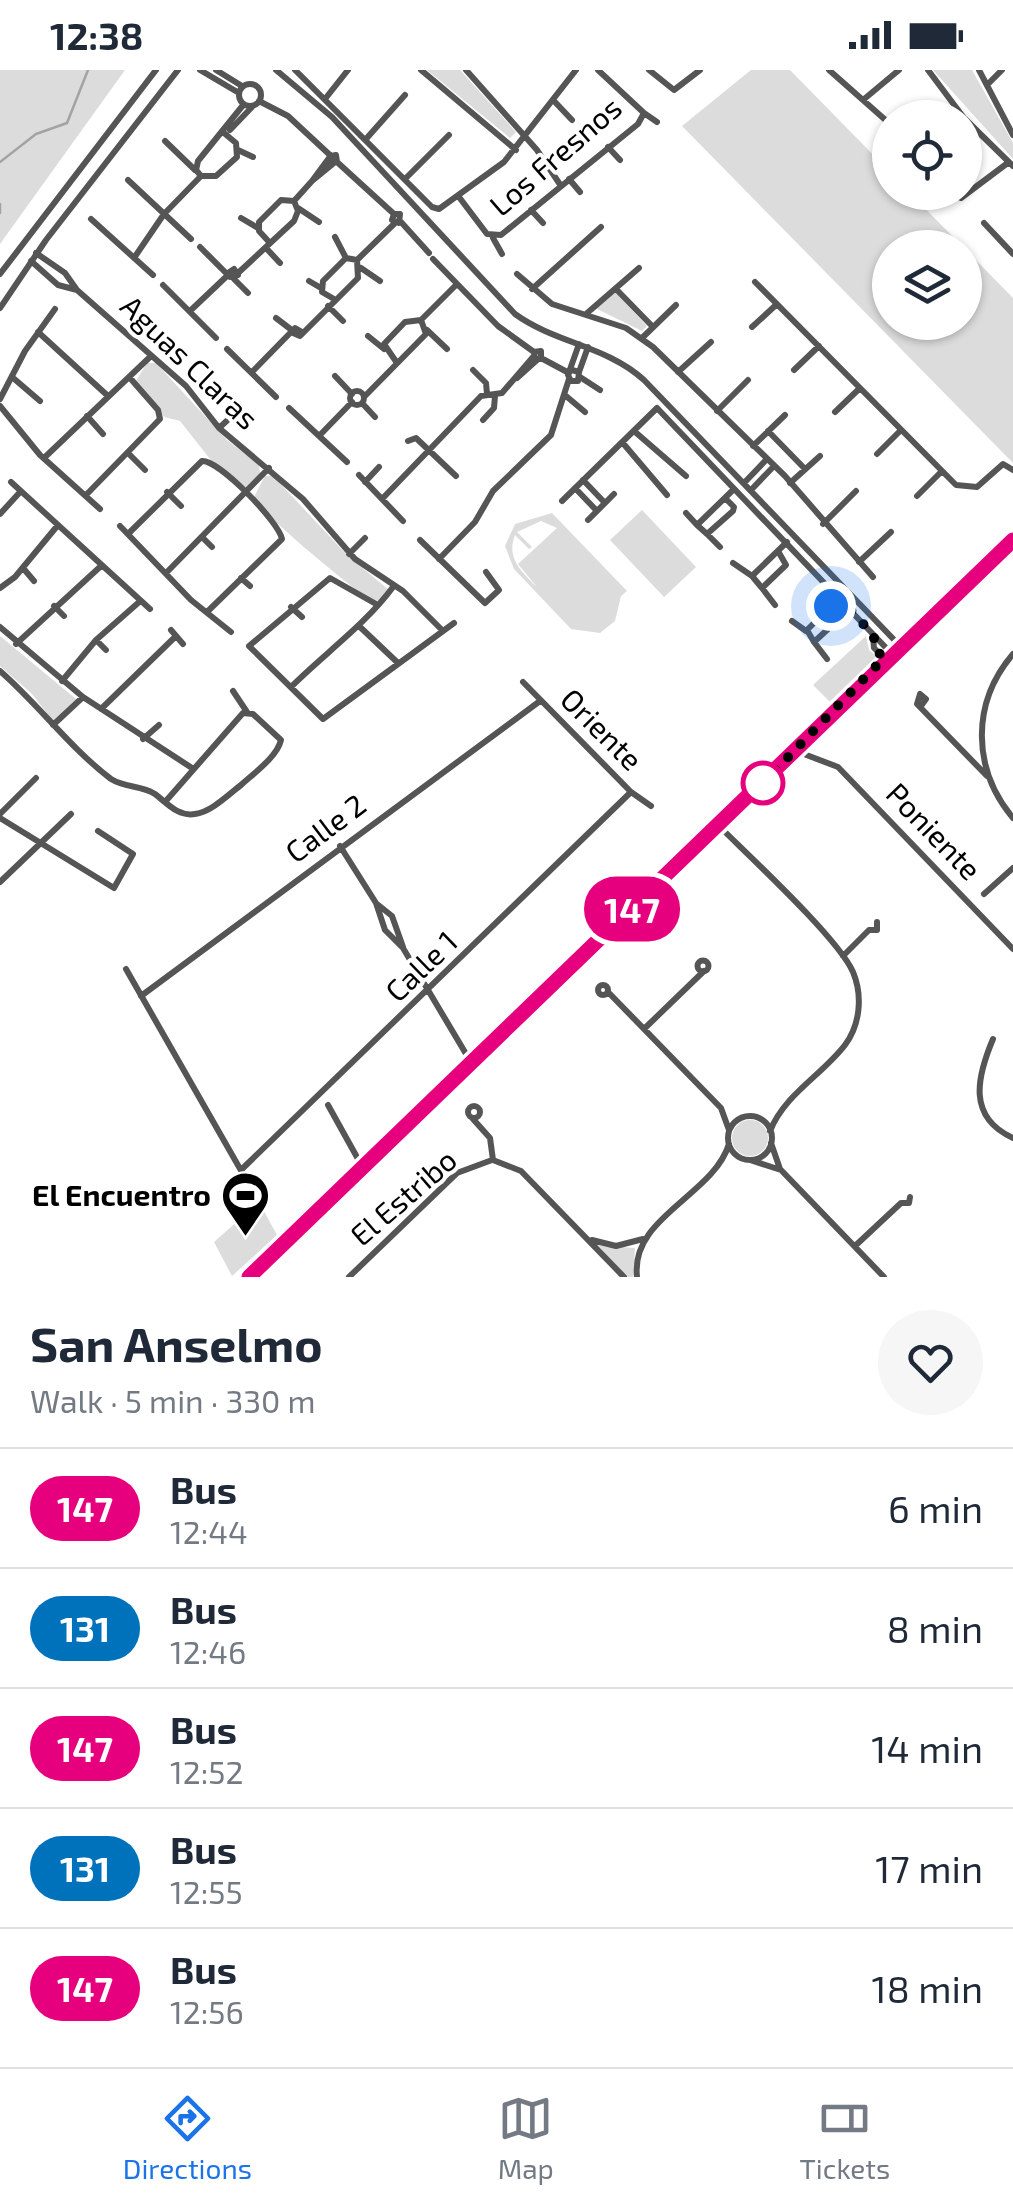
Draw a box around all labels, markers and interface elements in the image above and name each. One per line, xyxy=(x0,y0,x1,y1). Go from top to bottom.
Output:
text: 12:38 xyxy=(50,12,143,58)
street label: Los Fresnos xyxy=(481,89,628,222)
map controls xyxy=(872,100,982,340)
button: locate xyxy=(872,100,982,210)
button: layers xyxy=(872,230,982,340)
street label: Aguas Claras xyxy=(114,287,267,436)
your location xyxy=(806,581,856,631)
street label: Oriente xyxy=(554,680,651,777)
unlabelled marker xyxy=(742,762,784,804)
street label: Poniente xyxy=(880,775,989,886)
street label: Calle 2 xyxy=(278,786,372,869)
line badge: 147 xyxy=(574,876,690,942)
text: 147 xyxy=(604,888,660,930)
street label: Calle 1 xyxy=(377,923,464,1008)
street label: El Estribo xyxy=(342,1141,463,1252)
sports icon: El Encuentro xyxy=(220,1170,272,1238)
place label: El Encuentro xyxy=(32,1176,211,1212)
button: heart xyxy=(878,1310,983,1415)
text: San Anselmo xyxy=(30,1314,323,1372)
text: Walk · 5 min · 330 m xyxy=(30,1381,316,1419)
text: Bus xyxy=(170,1466,237,1512)
text: 6 min xyxy=(888,1485,983,1531)
text: 147 xyxy=(57,1487,113,1529)
text: 12:44 xyxy=(170,1512,248,1550)
text: Bus xyxy=(170,1586,237,1632)
text: 8 min xyxy=(887,1605,983,1651)
text: 131 xyxy=(60,1607,110,1649)
text: 12:46 xyxy=(170,1632,246,1670)
text: Bus xyxy=(170,1706,237,1752)
text: 14 min xyxy=(871,1725,983,1771)
text: 147 xyxy=(57,1727,113,1769)
text: 12:52 xyxy=(170,1752,243,1790)
text: Bus xyxy=(170,1826,237,1872)
text: 17 min xyxy=(875,1845,983,1891)
text: 131 xyxy=(60,1847,110,1889)
text: 12:55 xyxy=(170,1872,243,1910)
text: Bus xyxy=(170,1946,237,1992)
text: 18 min xyxy=(872,1965,983,2011)
text: 147 xyxy=(57,1967,113,2009)
text: 12:56 xyxy=(170,1992,244,2030)
tab: Directions xyxy=(123,2091,252,2185)
tab: Map xyxy=(498,2091,554,2185)
tab: Tickets xyxy=(799,2091,890,2185)

